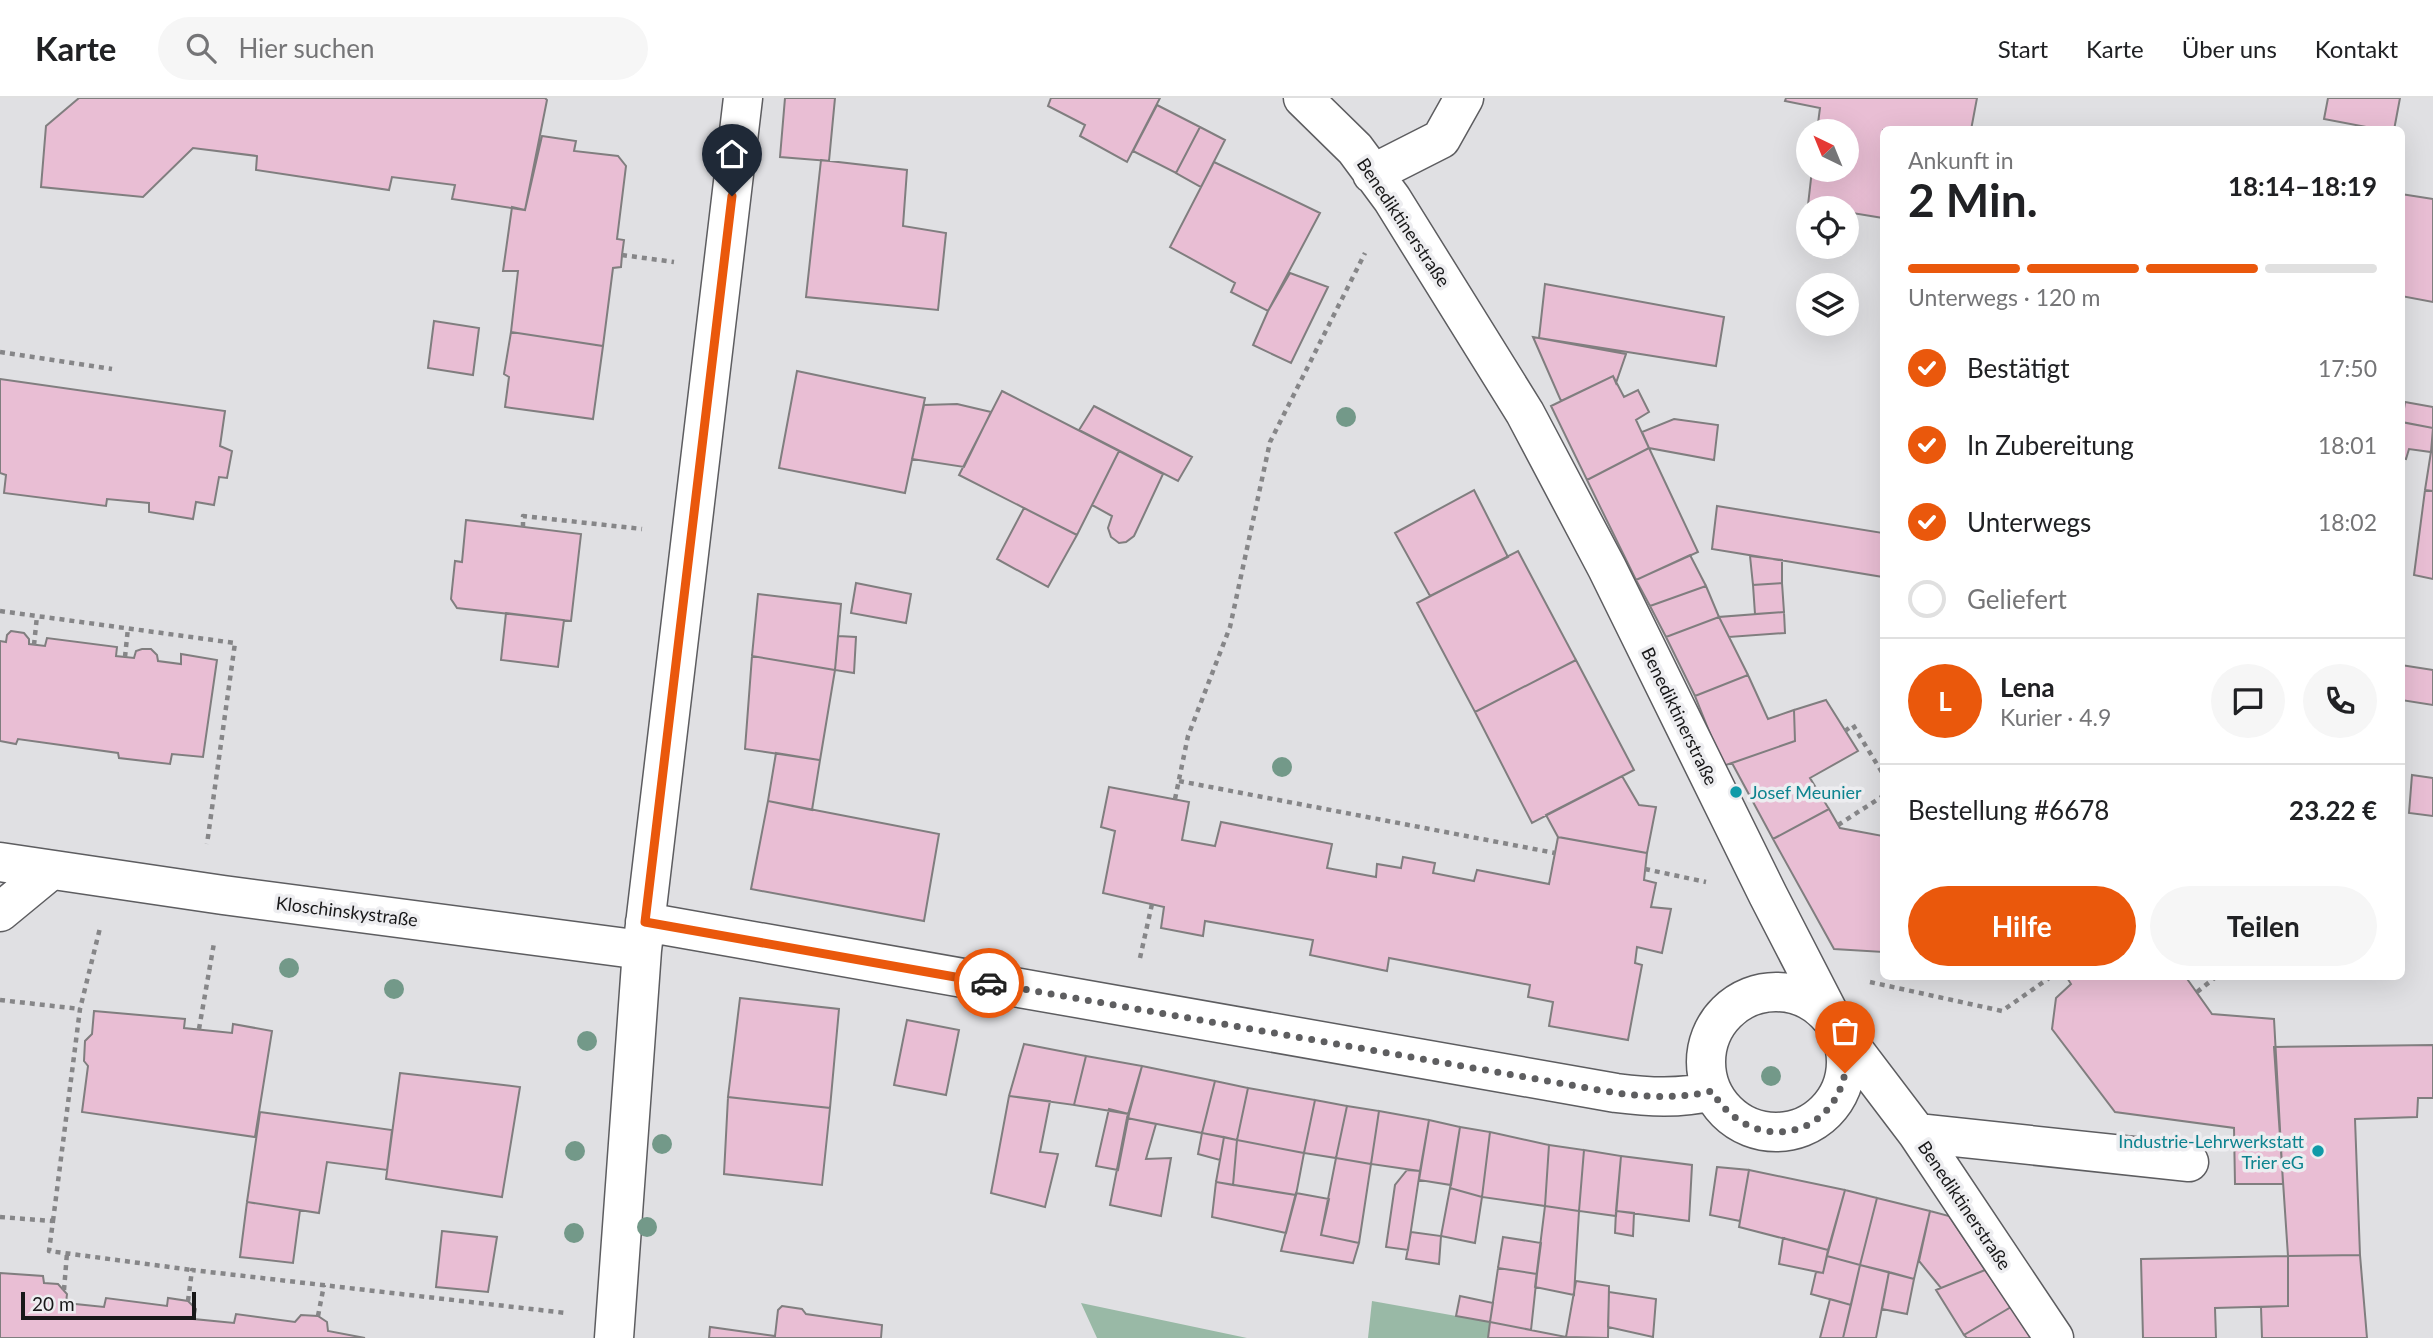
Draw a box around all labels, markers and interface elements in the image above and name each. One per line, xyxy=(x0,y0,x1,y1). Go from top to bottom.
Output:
search box xyxy=(158,17,648,80)
text: Karte xyxy=(35,28,116,68)
icon: search xyxy=(182,29,220,67)
text: Hier suchen xyxy=(238,32,375,64)
text: Start xyxy=(1998,34,2048,63)
text: Karte xyxy=(2086,34,2144,63)
text: Über uns xyxy=(2182,34,2277,63)
text: Kontakt xyxy=(2315,34,2398,63)
north arrow xyxy=(1796,119,1858,182)
map controls xyxy=(1796,119,1859,336)
pin xyxy=(702,124,762,196)
icon: home xyxy=(713,135,751,173)
text: Ankunft in xyxy=(1908,146,2014,174)
street label: Benediktinerstraße xyxy=(1353,153,1455,291)
text: 18:14–18:19 xyxy=(2228,170,2377,202)
text: 2 Min. xyxy=(1908,172,2038,227)
button: locate xyxy=(1796,196,1859,259)
button: layers xyxy=(1796,273,1859,336)
text: Unterwegs · 120 m xyxy=(1908,283,2101,311)
icon: check xyxy=(1908,349,1946,387)
text: Bestätigt xyxy=(1967,352,2070,384)
text: 17:50 xyxy=(2318,354,2377,382)
icon: check xyxy=(1908,426,1946,464)
text: In Zubereitung xyxy=(1967,429,2134,461)
text: 18:01 xyxy=(2318,431,2377,459)
icon: check xyxy=(1908,503,1946,541)
text: Unterwegs xyxy=(1967,506,2091,538)
text: 18:02 xyxy=(2318,508,2377,536)
text: Geliefert xyxy=(1967,583,2067,615)
street label: Benediktinerstraße xyxy=(1637,643,1723,789)
button: chat xyxy=(2211,664,2285,738)
button: phone xyxy=(2303,664,2377,738)
text: Lena xyxy=(2000,671,2055,703)
text: L xyxy=(1938,685,1952,717)
text: Kurier · 4.9 xyxy=(2000,703,2111,731)
place label: Josef Meunier xyxy=(1750,781,1862,803)
marker: Josef Meunier xyxy=(1728,784,1744,800)
text: Bestellung #6678 xyxy=(1908,794,2109,826)
text: 23.22 € xyxy=(2289,794,2377,826)
button: Hilfe xyxy=(1908,886,2136,966)
button: Teilen xyxy=(2150,886,2377,966)
street label: Kloschinskystraße xyxy=(275,891,419,931)
courier xyxy=(954,948,1024,1018)
icon: car xyxy=(970,964,1008,1002)
pin xyxy=(1815,1001,1875,1073)
icon: bag xyxy=(1826,1012,1864,1050)
place label: Industrie-Lehrwerkstatt Trier eG xyxy=(2118,1130,2305,1173)
street label: Benediktinerstraße xyxy=(1914,1136,2016,1274)
marker: Industrie-Lehrwerkstatt Trier eG xyxy=(2310,1143,2326,1159)
scale bar xyxy=(21,1289,196,1321)
text: 20 m xyxy=(32,1292,75,1315)

